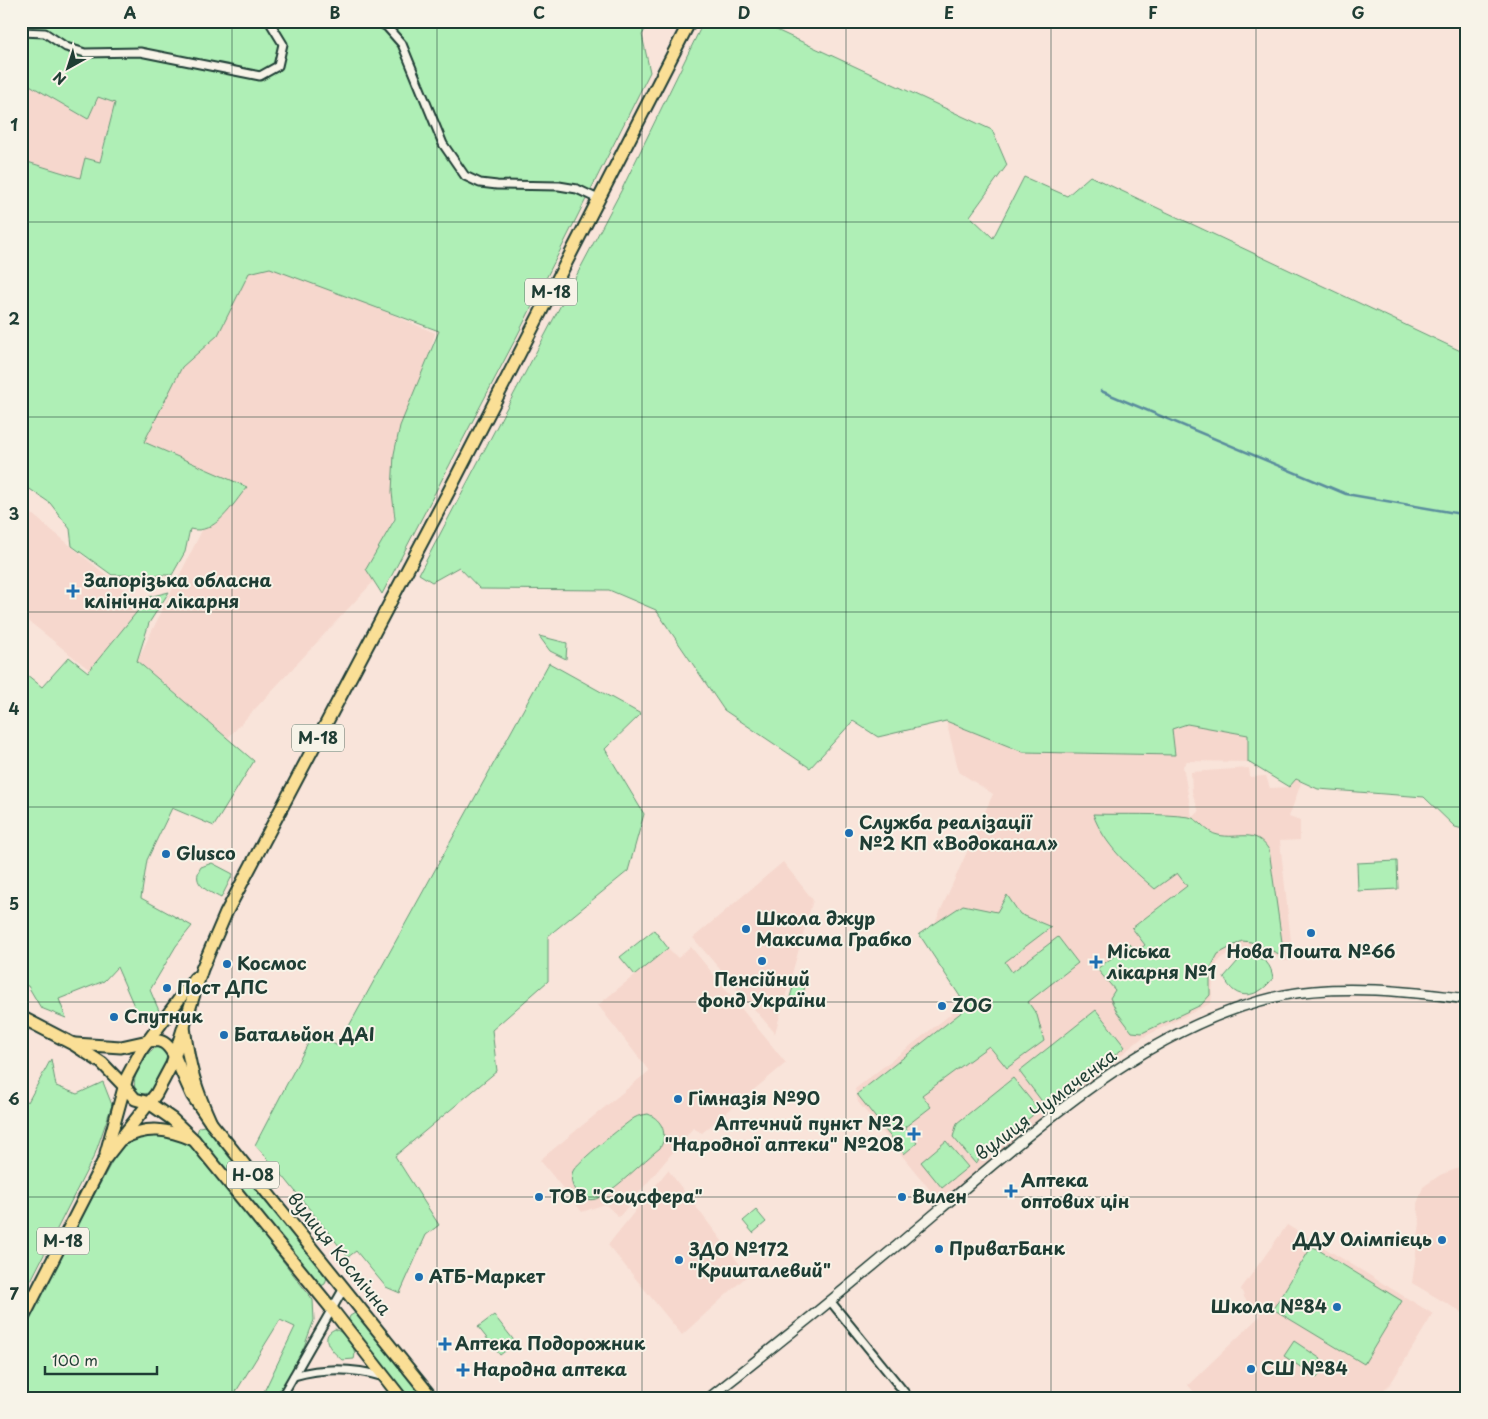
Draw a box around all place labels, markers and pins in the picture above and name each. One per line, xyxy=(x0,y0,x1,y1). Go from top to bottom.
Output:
place label: Запорізька обласна клінічна лікарня xyxy=(83,566,272,614)
marker: Запорізька обласна клінічна лікарня xyxy=(66,584,80,598)
place label: Служба реалізації №2 КП «Водоканал» xyxy=(859,808,1058,856)
marker: Служба реалізації №2 КП «Водоканал» xyxy=(843,827,855,839)
place label: Glusco xyxy=(176,839,236,866)
marker: Glusco xyxy=(160,848,172,860)
place label: Школа джур Максима Грабко xyxy=(756,904,912,952)
marker: Школа джур Максима Грабко xyxy=(740,923,752,935)
marker: Нова Пошта №66 xyxy=(1305,927,1317,939)
place label: Міська лікарня №1 xyxy=(1106,937,1217,985)
place label: Нова Пошта №66 xyxy=(1226,937,1396,964)
place label: Космос xyxy=(237,949,307,976)
marker: Пенсійний фонд України xyxy=(756,955,768,967)
marker: Міська лікарня №1 xyxy=(1089,955,1103,969)
marker: Космос xyxy=(221,958,233,970)
place label: Пенсійний фонд України xyxy=(698,965,826,1013)
place label: Пост ДПС xyxy=(177,973,268,1000)
marker: Пост ДПС xyxy=(161,982,173,994)
place label: ZOG xyxy=(952,991,992,1018)
marker: ZOG xyxy=(936,1000,948,1012)
place label: Спутник xyxy=(124,1002,203,1029)
marker: Спутник xyxy=(108,1011,120,1023)
place label: Батальйон ДАI xyxy=(234,1020,375,1047)
marker: Батальйон ДАI xyxy=(218,1029,230,1041)
place label: Гімназія №90 xyxy=(688,1084,820,1111)
marker: Гімназія №90 xyxy=(672,1093,684,1105)
place label: Аптечний пункт №2 "Народної аптеки" №208 xyxy=(664,1109,904,1157)
marker: Аптечний пункт №2 "Народної аптеки" №208 xyxy=(908,1128,920,1140)
place label: Аптека оптових цін xyxy=(1021,1166,1129,1214)
place label: ТОВ "Соцсфера" xyxy=(549,1182,703,1209)
place label: Вилен xyxy=(912,1182,967,1209)
marker: Аптека оптових цін xyxy=(1005,1185,1017,1197)
marker: ТОВ "Соцсфера" xyxy=(533,1191,545,1203)
marker: Вилен xyxy=(896,1191,908,1203)
place label: ДДУ Олімпієць xyxy=(1292,1225,1432,1252)
place label: ПриватБанк xyxy=(949,1234,1066,1261)
marker: ДДУ Олімпієць xyxy=(1436,1234,1448,1246)
place label: ЗДО №172 "Кришталевий" xyxy=(688,1235,831,1283)
marker: ПриватБанк xyxy=(933,1243,945,1255)
marker: ЗДО №172 "Кришталевий" xyxy=(673,1254,685,1266)
place label: АТБ-Маркет xyxy=(429,1262,546,1289)
marker: АТБ-Маркет xyxy=(413,1271,425,1283)
place label: Школа №84 xyxy=(1211,1292,1327,1319)
marker: Школа №84 xyxy=(1331,1301,1343,1313)
place label: Аптека Подорожник xyxy=(455,1329,646,1356)
marker: Аптека Подорожник xyxy=(439,1338,451,1350)
place label: СШ №84 xyxy=(1261,1354,1348,1381)
place label: Народна аптека xyxy=(473,1355,627,1382)
marker: СШ №84 xyxy=(1245,1363,1257,1375)
marker: Народна аптека xyxy=(457,1364,469,1376)

